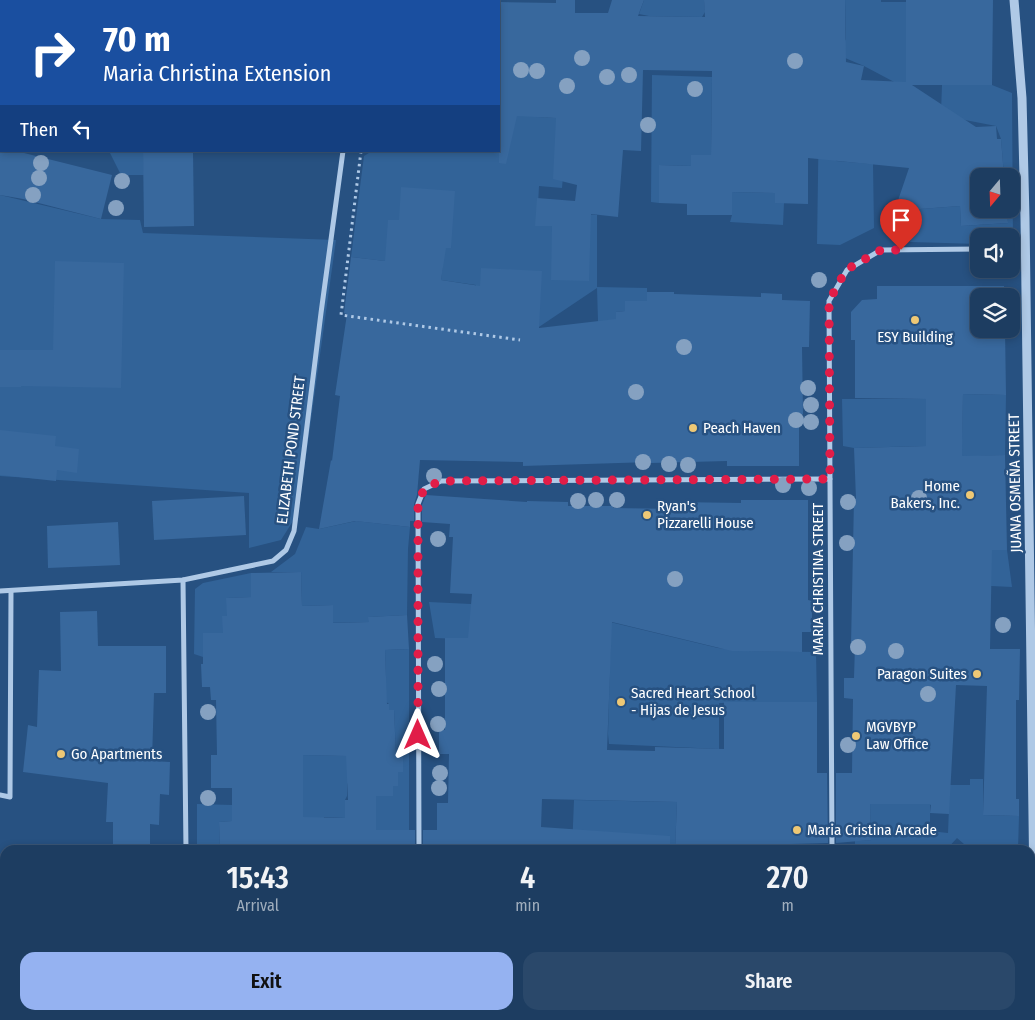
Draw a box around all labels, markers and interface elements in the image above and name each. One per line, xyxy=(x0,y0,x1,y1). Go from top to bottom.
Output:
text: 70 m xyxy=(103,18,171,60)
icon: right xyxy=(20,20,85,85)
text: Maria Christina Extension xyxy=(103,60,331,87)
icon: left xyxy=(68,115,96,143)
text: Then xyxy=(20,118,58,141)
north arrow xyxy=(970,168,1020,218)
map controls xyxy=(970,168,1020,338)
pin xyxy=(880,199,922,250)
icon: arrive xyxy=(887,206,915,234)
button: sound xyxy=(970,228,1020,278)
button: layers xyxy=(970,288,1020,338)
marker: ESY Building xyxy=(909,314,921,326)
place label: ESY Building xyxy=(877,328,953,346)
street label: ELIZABETH POND STREET xyxy=(273,375,309,525)
street label: JUANA OSMEÑA STREET xyxy=(1005,413,1025,553)
place label: Peach Haven xyxy=(703,419,781,437)
marker: Peach Haven xyxy=(687,422,699,434)
place label: Home Bakers, Inc. xyxy=(891,477,960,512)
marker: Home Bakers, Inc. xyxy=(964,489,976,501)
place label: Ryan's Pizzarelli House xyxy=(657,497,754,532)
street label: MARIA CHRISTINA STREET xyxy=(809,503,827,655)
marker: Ryan's Pizzarelli House xyxy=(641,509,653,521)
place label: Paragon Suites xyxy=(877,665,967,683)
marker: Paragon Suites xyxy=(971,668,983,680)
place label: Sacred Heart School - Hijas de Jesus xyxy=(631,684,755,719)
marker: Sacred Heart School - Hijas de Jesus xyxy=(615,696,627,708)
position arrow xyxy=(391,708,443,760)
place label: MGVBYP Law Office xyxy=(866,718,929,753)
marker: MGVBYP Law Office xyxy=(850,730,862,742)
place label: Go Apartments xyxy=(71,745,162,763)
marker: Go Apartments xyxy=(55,748,67,760)
place label: Maria Cristina Arcade xyxy=(807,821,937,839)
marker: Maria Cristina Arcade xyxy=(791,824,803,836)
text: 15:43 xyxy=(226,860,289,896)
text: 4 xyxy=(520,860,535,896)
text: 270 xyxy=(766,860,809,896)
text: Arrival xyxy=(236,896,279,915)
text: min xyxy=(515,896,540,915)
text: m xyxy=(781,896,794,915)
button: Exit xyxy=(20,952,513,1010)
button: Share xyxy=(523,952,1015,1010)

